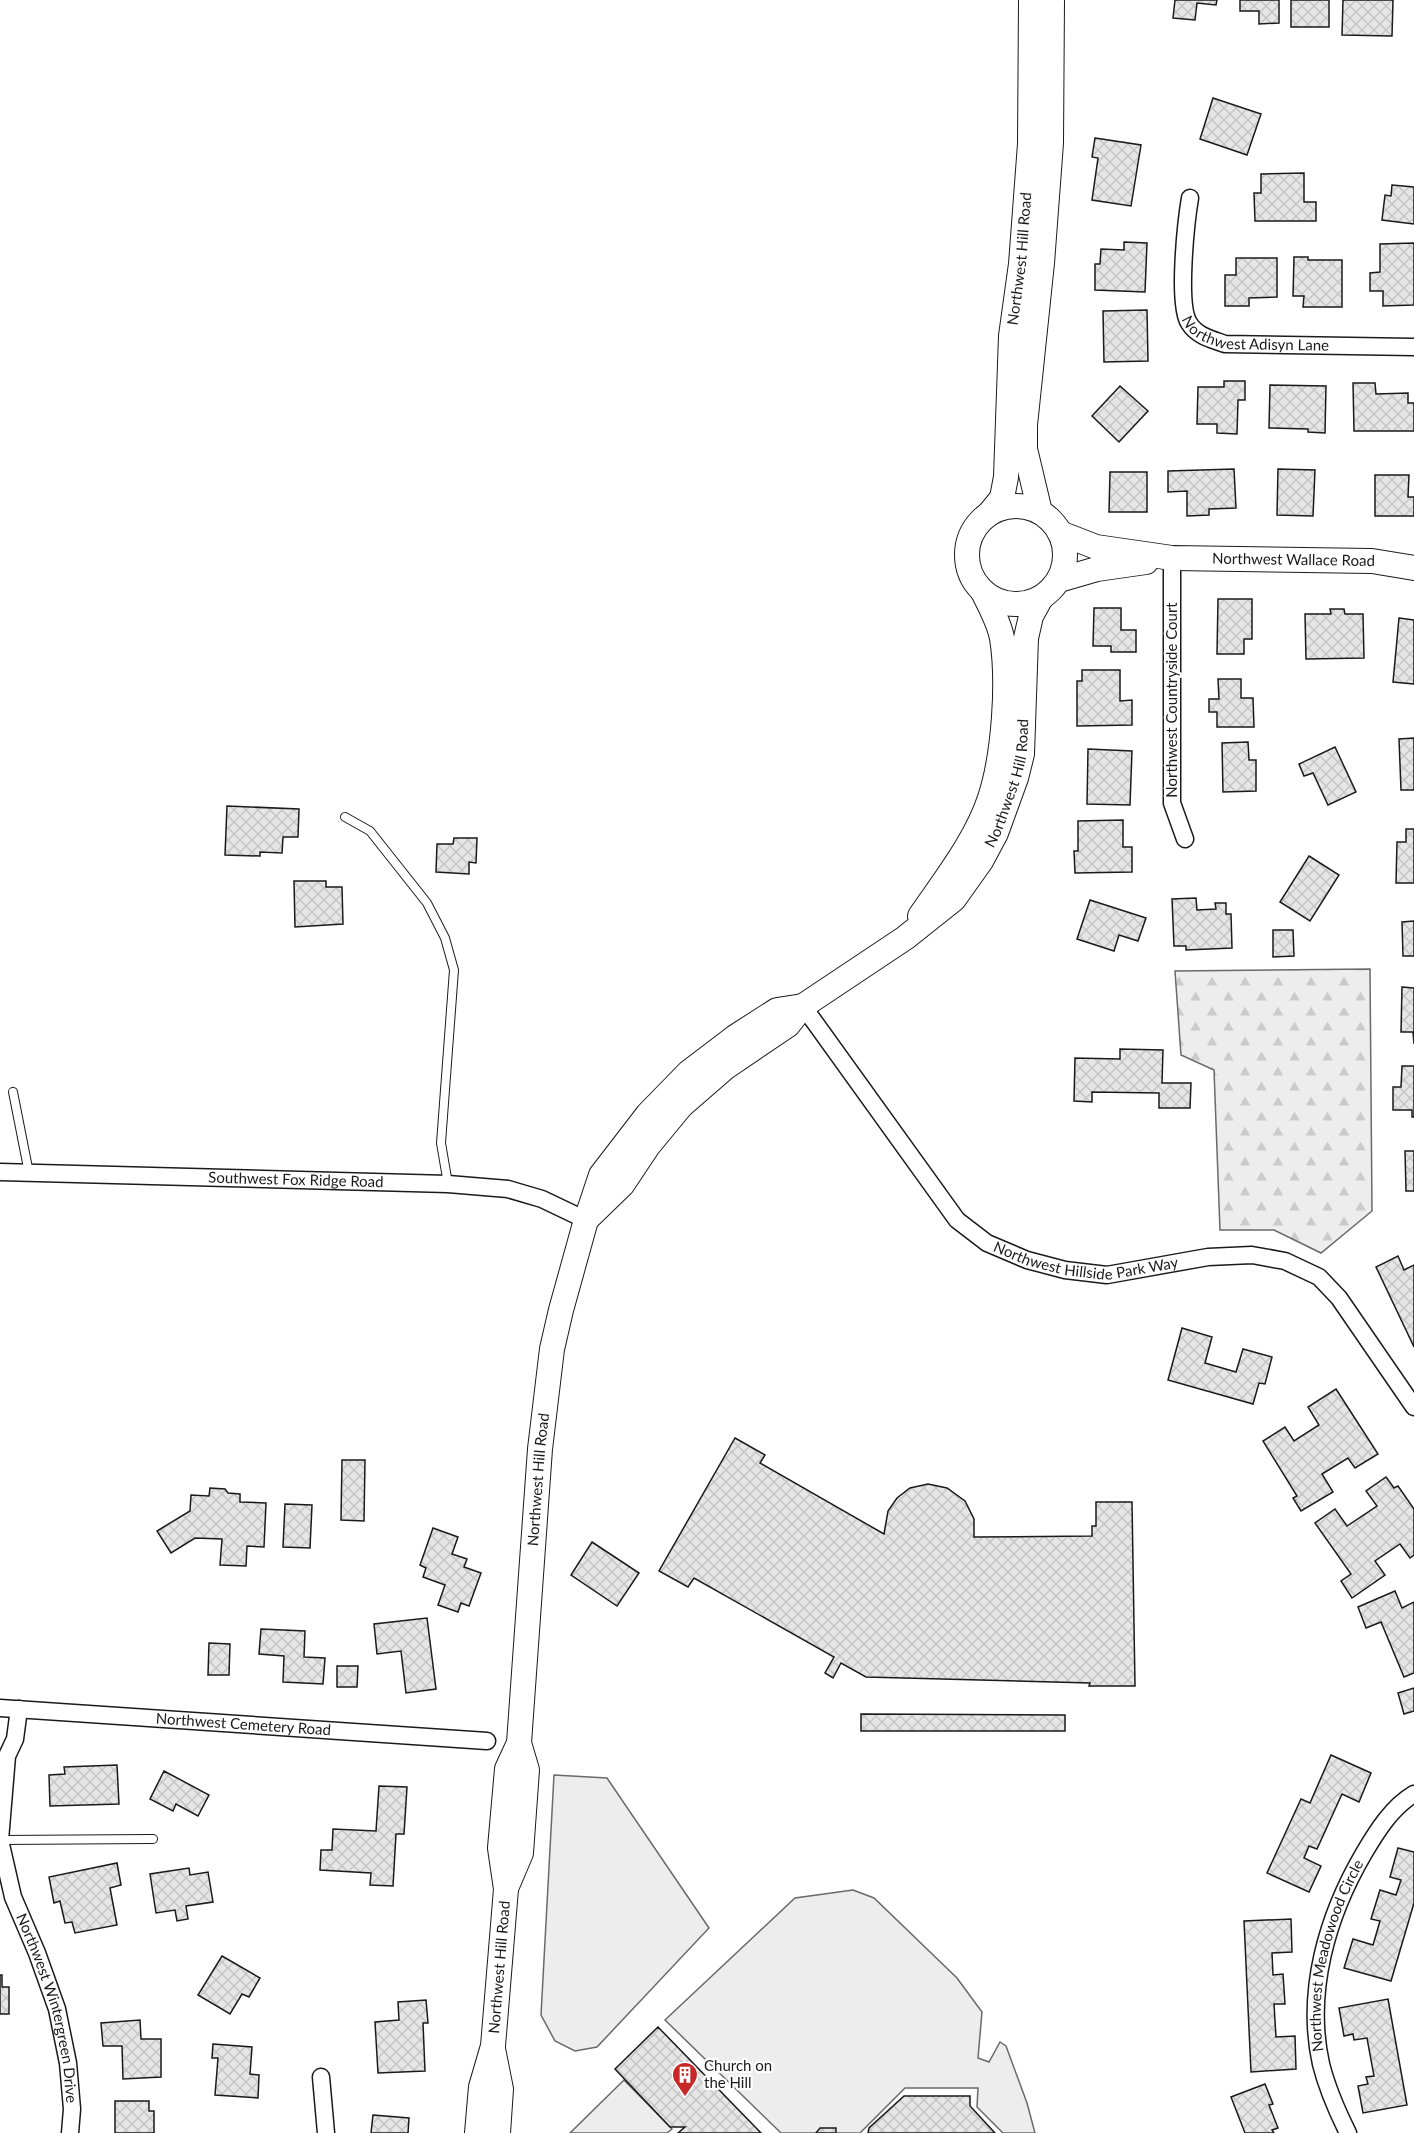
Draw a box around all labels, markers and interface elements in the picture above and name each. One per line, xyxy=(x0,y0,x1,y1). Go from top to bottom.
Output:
street label: Northwest Hill Road xyxy=(1003,191,1034,326)
street label: Northwest Adisyn Lane xyxy=(1179,312,1329,354)
street label: Northwest Wallace Road xyxy=(1212,549,1375,569)
street label: Northwest Countryside Court xyxy=(1162,602,1180,798)
street label: Northwest Hill Road xyxy=(980,719,1031,850)
street label: Southwest Fox Ridge Road xyxy=(208,1168,384,1190)
street label: Northwest Hillside Park Way xyxy=(991,1237,1180,1283)
street label: Northwest Hill Road xyxy=(523,1412,552,1547)
street label: Northwest Cemetery Road xyxy=(155,1709,332,1738)
street label: Northwest Meadowood Circle xyxy=(1306,1856,1366,2053)
street label: Northwest Hill Road xyxy=(484,1900,513,2034)
street label: Northwest Wintergreen Drive xyxy=(13,1910,81,2104)
place label: Church on the Hill xyxy=(704,2056,772,2091)
building icon: Church on the Hill xyxy=(670,2060,700,2098)

